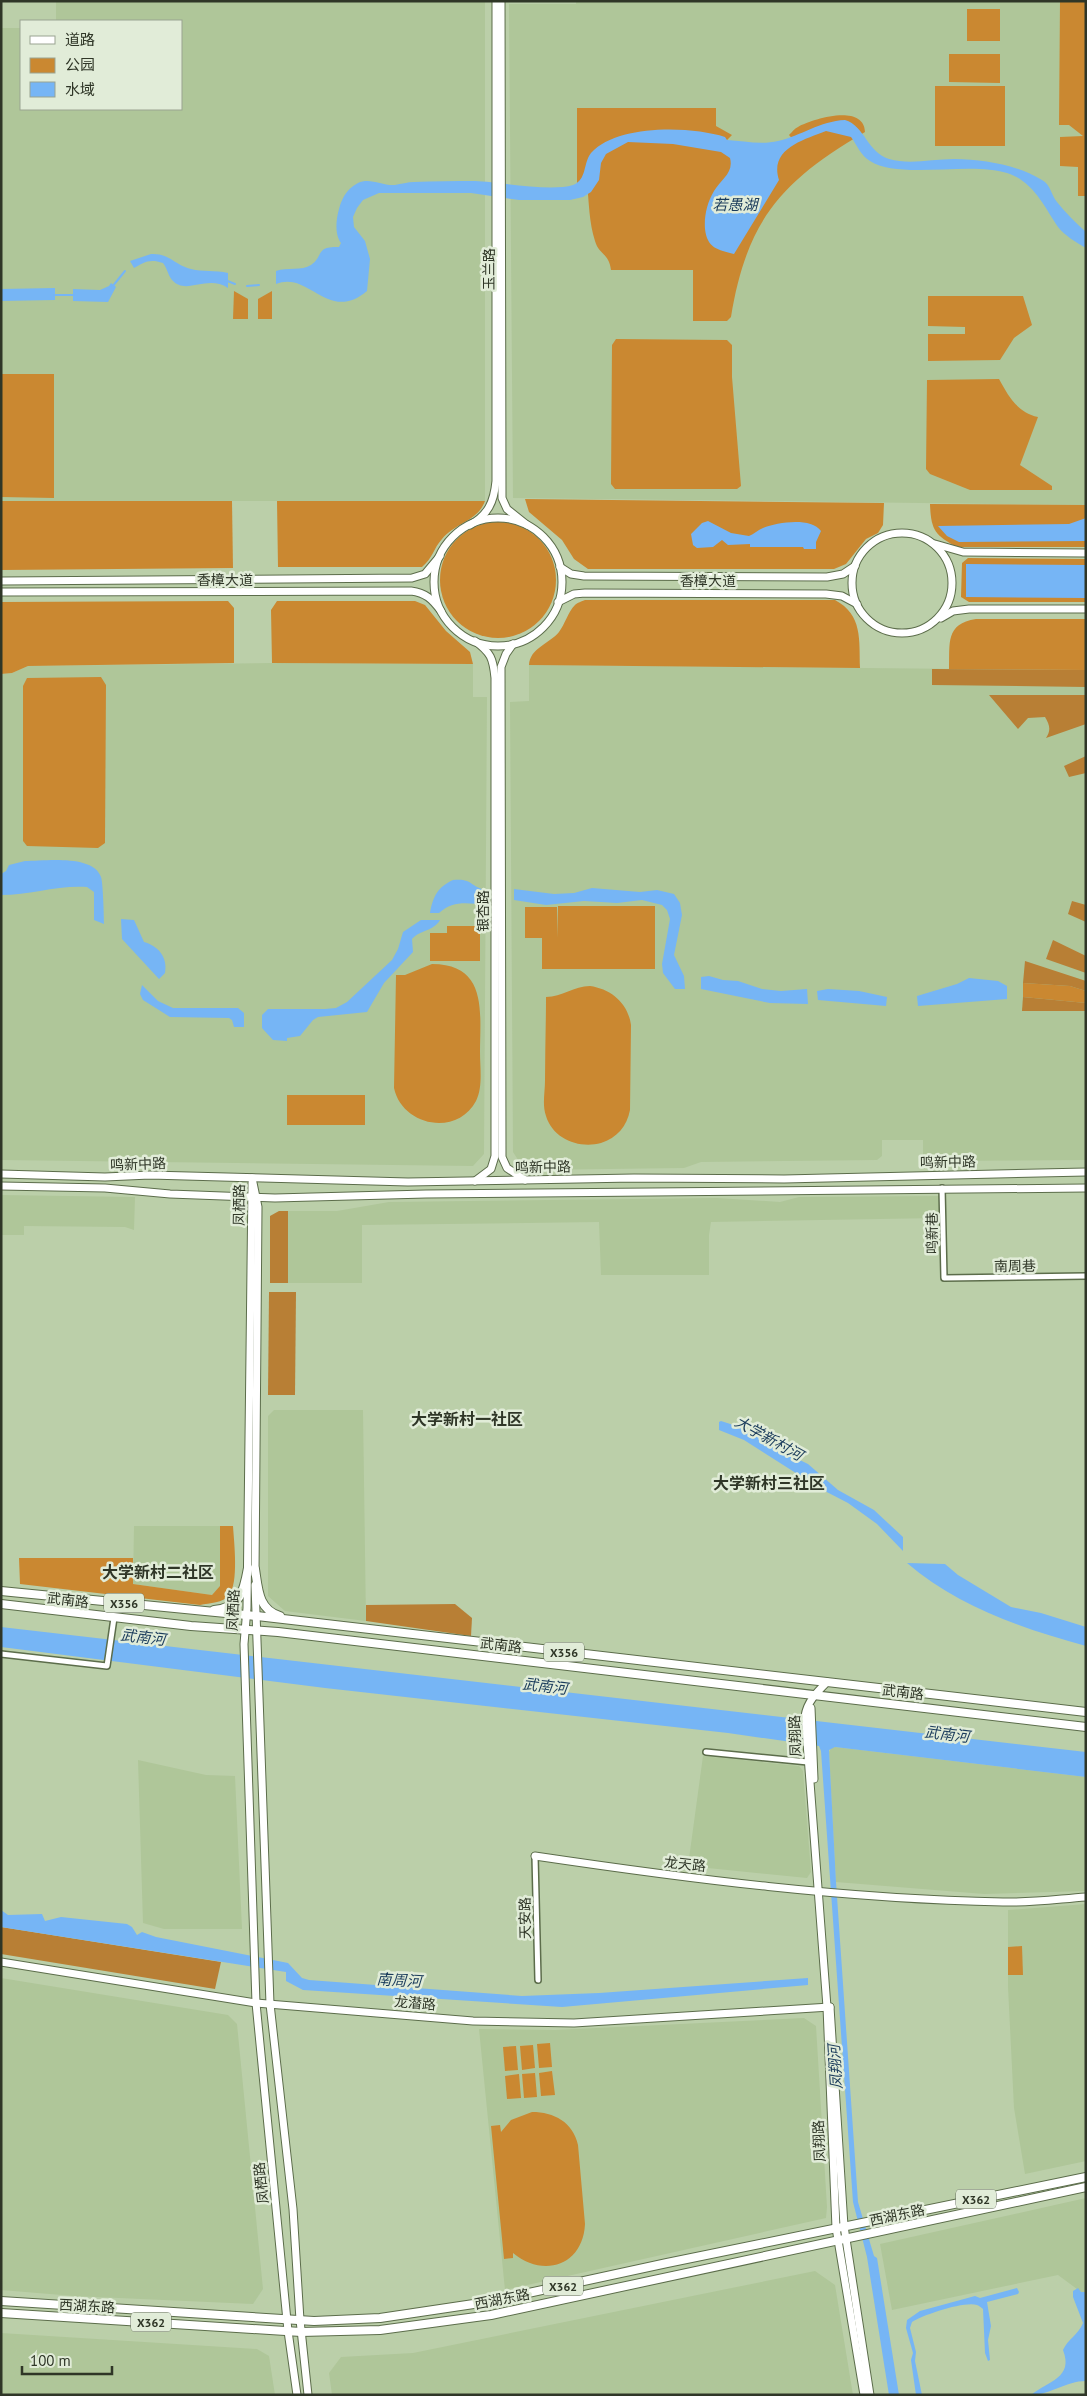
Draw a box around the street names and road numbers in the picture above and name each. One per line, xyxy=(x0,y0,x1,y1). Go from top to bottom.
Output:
street label: 玉兰路 xyxy=(480,248,498,290)
street label: 香樟大道 xyxy=(197,571,253,589)
street label: 香樟大道 xyxy=(680,572,736,590)
street label: 银杏路 xyxy=(474,890,492,932)
street label: 鸣新中路 xyxy=(920,1153,976,1171)
street label: 鸣新中路 xyxy=(110,1154,166,1174)
street label: 鸣新中路 xyxy=(515,1158,571,1176)
street label: 凤栖路 xyxy=(230,1184,248,1226)
street label: 鸣新巷 xyxy=(923,1212,941,1254)
street label: 南周巷 xyxy=(994,1257,1036,1275)
street label: 武南路 xyxy=(46,1589,90,1611)
street label: 凤栖路 xyxy=(223,1589,243,1631)
road number: X356 xyxy=(104,1594,144,1612)
street label: 武南路 xyxy=(479,1634,523,1656)
road number: X356 xyxy=(544,1642,584,1661)
street label: 武南路 xyxy=(881,1681,925,1703)
street label: 凤翔路 xyxy=(785,1715,805,1757)
street label: 龙天路 xyxy=(663,1853,707,1875)
street label: 天安路 xyxy=(516,1897,534,1939)
street label: 龙潜路 xyxy=(393,1992,437,2014)
street label: 凤翔路 xyxy=(809,2120,829,2162)
street label: 凤栖路 xyxy=(250,2161,272,2205)
road number: X362 xyxy=(956,2190,996,2208)
street label: 西湖东路 xyxy=(868,2200,926,2230)
road number: X362 xyxy=(543,2276,583,2296)
street label: 西湖东路 xyxy=(473,2285,531,2313)
street label: 西湖东路 xyxy=(59,2296,115,2316)
road number: X362 xyxy=(131,2312,171,2332)

